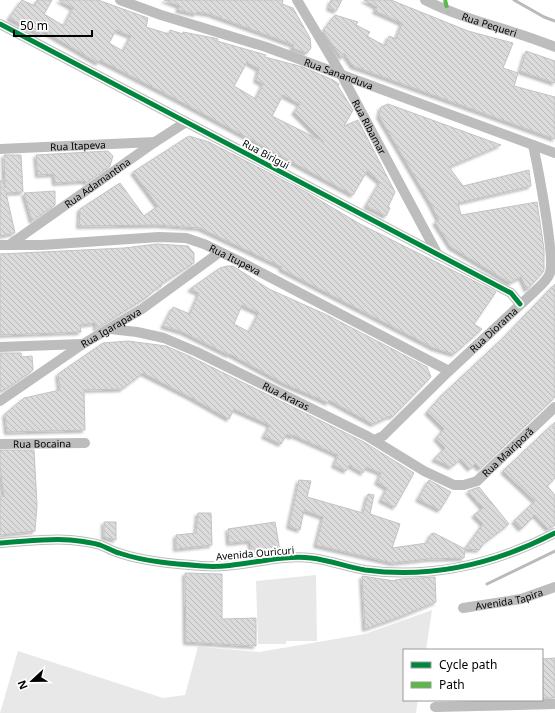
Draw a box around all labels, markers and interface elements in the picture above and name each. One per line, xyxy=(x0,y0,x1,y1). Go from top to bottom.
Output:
street label: Rua Pequeri xyxy=(460,9,519,40)
scale bar xyxy=(14,12,92,38)
text: 50 m xyxy=(20,17,48,34)
street label: Rua Sananduva xyxy=(302,55,375,93)
street label: Rua Ribamar xyxy=(349,97,390,157)
street label: Rua Birigui xyxy=(240,136,292,172)
street label: Rua Itapeva xyxy=(50,137,106,154)
street label: Rua Adamantina xyxy=(61,155,133,211)
street label: Rua Itupeva xyxy=(207,241,263,278)
street label: Rua Igarapava xyxy=(78,304,144,351)
street label: Rua Diorama xyxy=(466,304,520,356)
street label: Rua Araras xyxy=(260,378,312,414)
street label: Rua Mairiporã xyxy=(479,424,536,480)
street label: Rua Bocaina xyxy=(13,436,71,451)
street label: Avenida Ouricuri xyxy=(215,543,295,563)
street label: Avenida Tapira xyxy=(474,585,545,613)
legend xyxy=(403,649,543,701)
text: Cycle path xyxy=(439,656,497,673)
north arrow xyxy=(12,661,52,701)
text: Path xyxy=(439,676,465,693)
text: N xyxy=(14,678,31,692)

